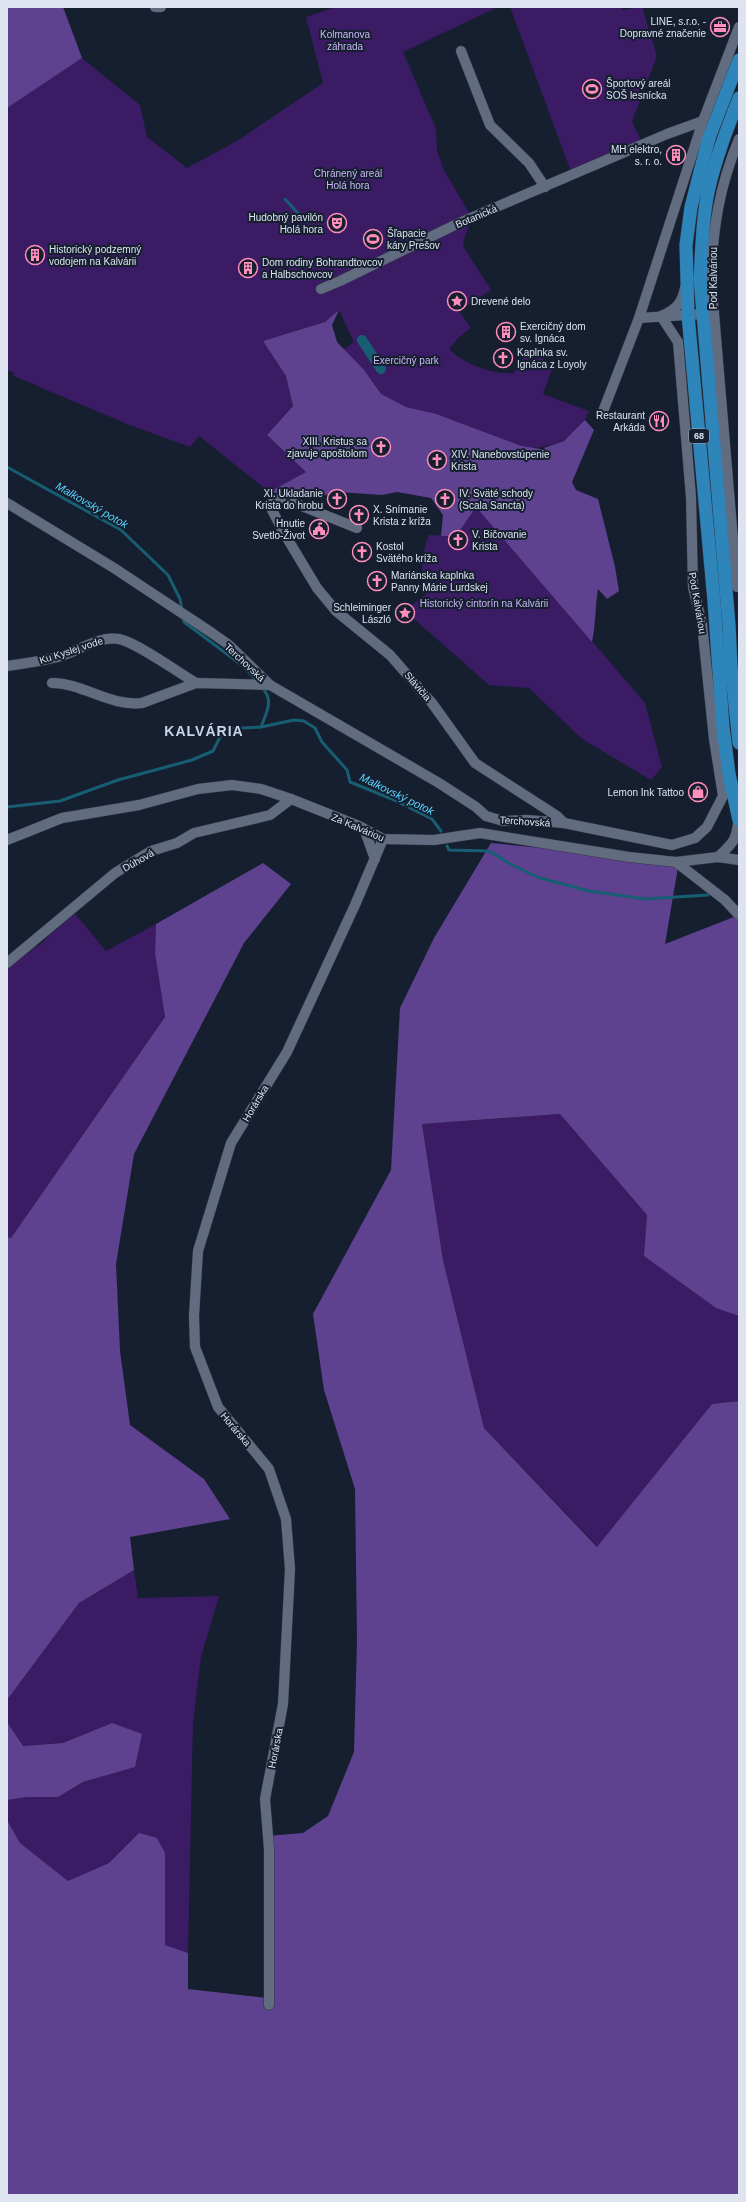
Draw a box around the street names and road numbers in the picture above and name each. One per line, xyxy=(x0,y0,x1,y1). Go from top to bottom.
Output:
street label: Botanická xyxy=(454,203,499,230)
street label: Pod Kalváriou xyxy=(708,247,719,309)
road number: 68 xyxy=(689,429,709,443)
street label: Pod Kalváriou xyxy=(687,571,708,635)
street label: Ku Kyslej vode xyxy=(38,635,105,666)
street label: Terchovská xyxy=(222,641,267,684)
street label: Slávičia xyxy=(402,670,433,703)
street label: Za Kalváriou xyxy=(330,811,386,843)
street label: Terchovská xyxy=(499,814,551,829)
street label: Dúhová xyxy=(121,847,156,874)
street label: Horárska xyxy=(240,1083,271,1123)
street label: Horárska xyxy=(218,1410,253,1449)
street label: Horárska xyxy=(266,1727,285,1769)

